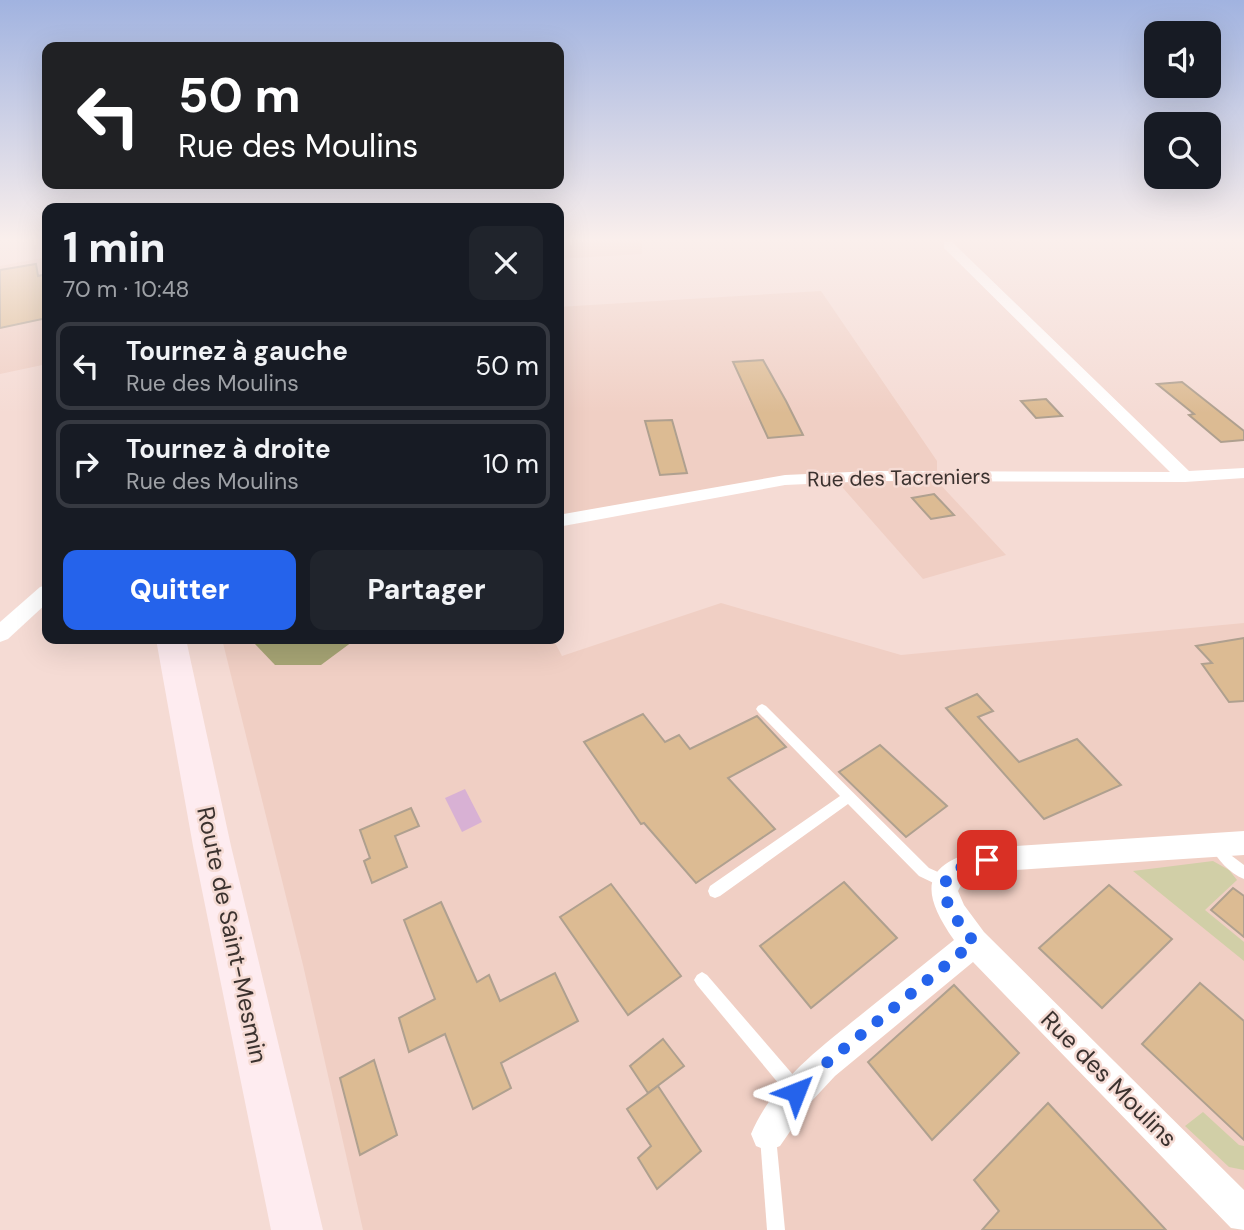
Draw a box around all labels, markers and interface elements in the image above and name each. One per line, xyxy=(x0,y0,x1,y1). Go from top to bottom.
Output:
map controls xyxy=(1144,21,1221,189)
button: sound xyxy=(1144,21,1221,98)
text: 50 m xyxy=(178,63,301,127)
icon: left xyxy=(63,70,154,161)
button: search xyxy=(1144,112,1221,189)
text: Rue des Moulins xyxy=(178,125,418,167)
text: 1 min xyxy=(63,220,166,275)
button: close xyxy=(469,226,543,300)
text: 70 m · 10:48 xyxy=(63,274,190,304)
text: Tournez à gauche xyxy=(126,334,348,368)
icon: left xyxy=(67,347,105,385)
text: 50 m xyxy=(475,349,539,383)
text: Rue des Moulins xyxy=(126,368,299,398)
text: Tournez à droite xyxy=(126,432,331,466)
icon: right xyxy=(67,445,105,483)
text: 10 m xyxy=(483,447,539,481)
street label: Rue des Tacreniers xyxy=(807,462,991,494)
text: Rue des Moulins xyxy=(126,466,299,496)
button: Quitter xyxy=(63,550,296,630)
button: Partager xyxy=(310,550,543,630)
street label: Route de Saint-Mesmin xyxy=(190,804,275,1066)
pin xyxy=(957,830,1017,890)
icon: arrive xyxy=(968,841,1006,879)
street label: Rue des Moulins xyxy=(1035,1004,1184,1153)
position arrow xyxy=(759,1055,833,1129)

